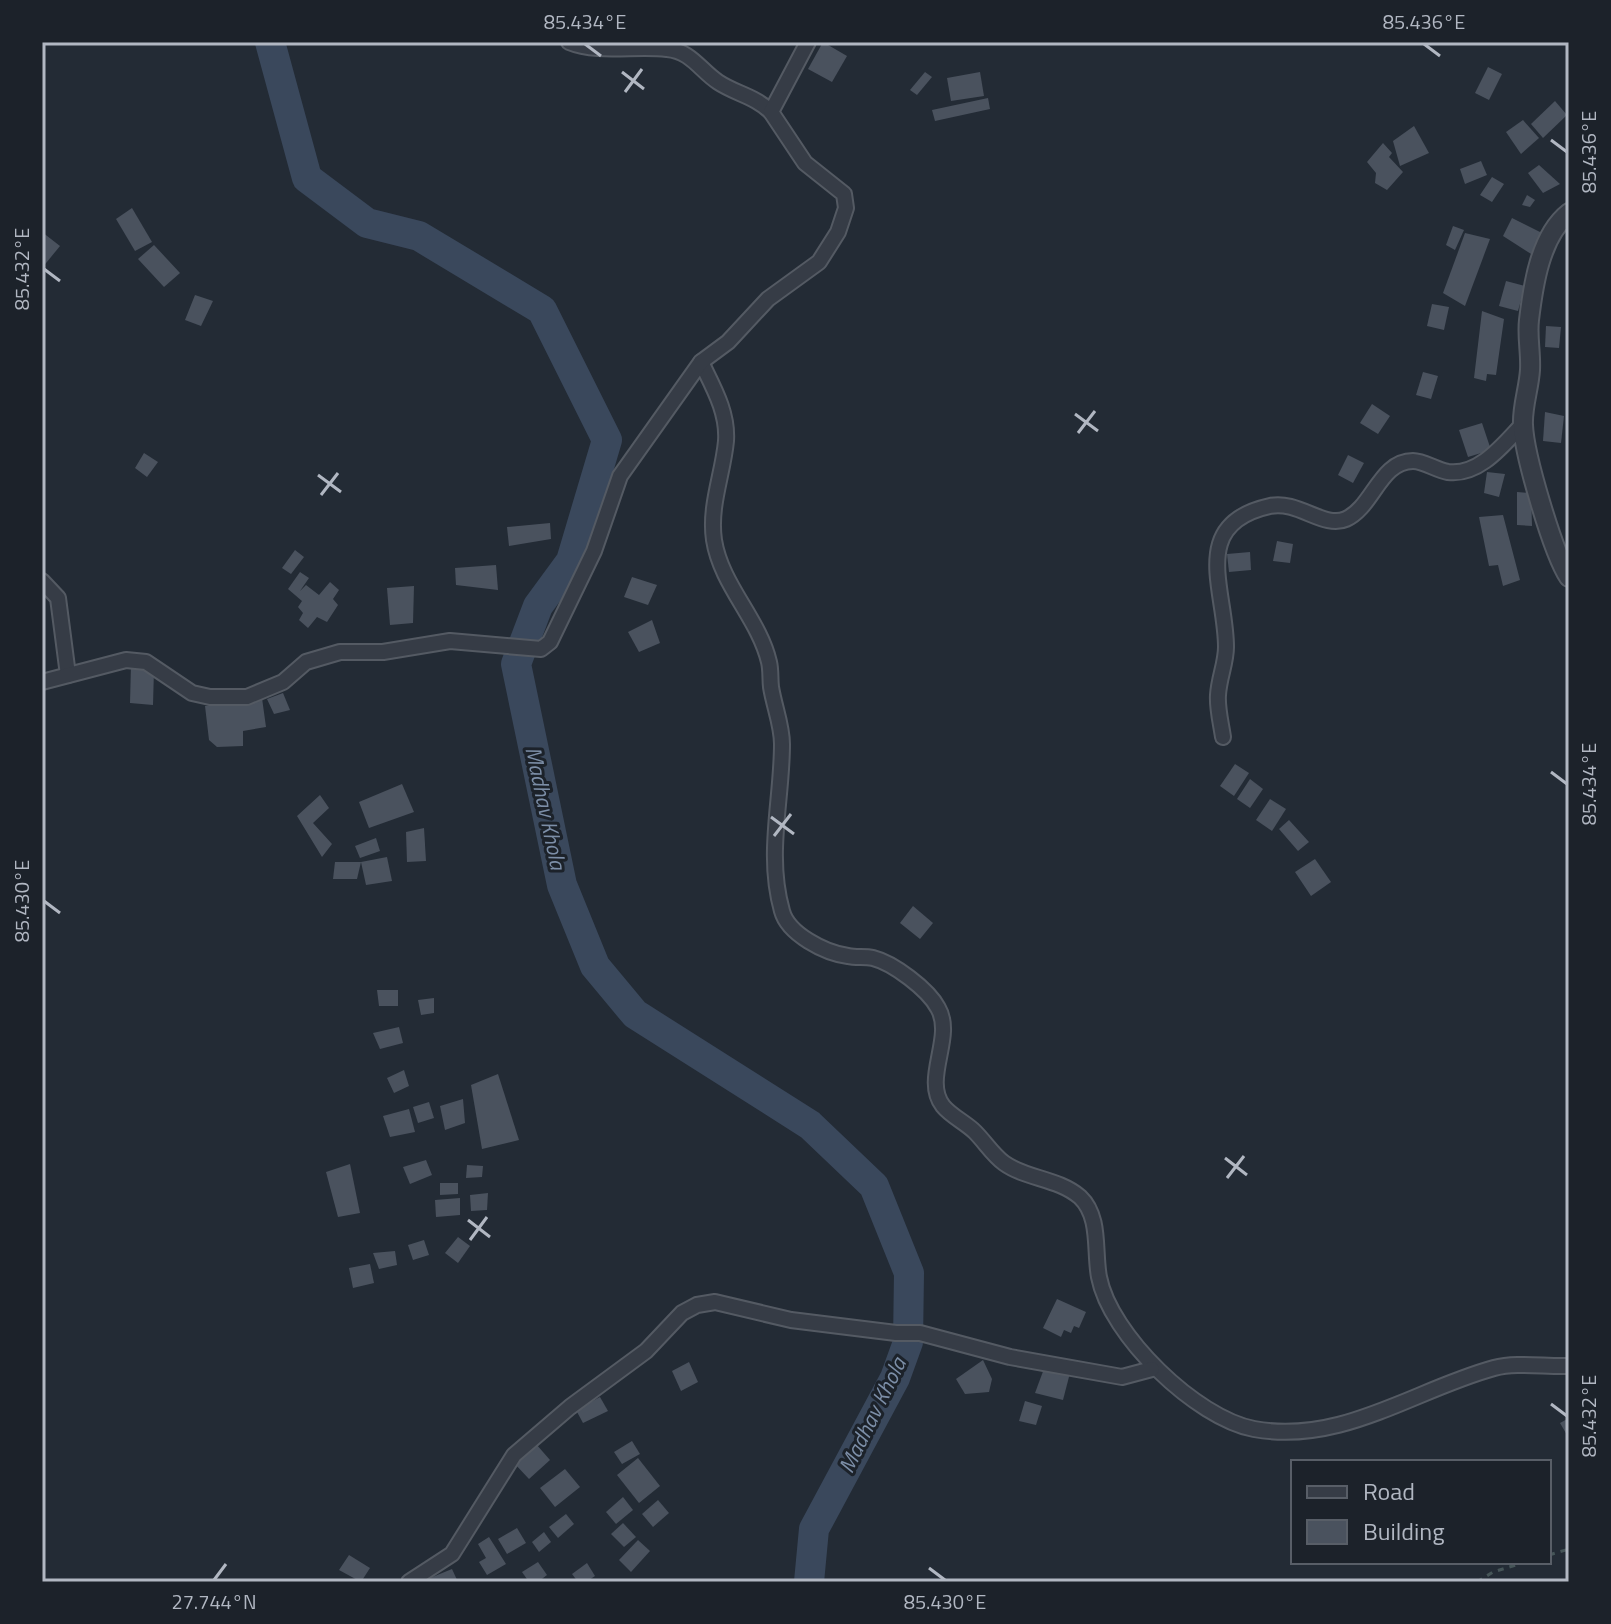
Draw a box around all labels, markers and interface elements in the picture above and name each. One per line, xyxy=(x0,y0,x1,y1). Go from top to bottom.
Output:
text: 85.434°E xyxy=(544,6,626,37)
text: 85.436°E xyxy=(1383,6,1465,37)
text: 85.436°E xyxy=(1573,111,1604,193)
text: 85.432°E xyxy=(6,228,37,310)
water label: Madhav Khola xyxy=(516,743,576,875)
text: 85.434°E xyxy=(1573,743,1604,825)
text: 85.430°E xyxy=(6,860,37,942)
water label: Madhav Khola xyxy=(829,1350,916,1479)
text: 85.432°E xyxy=(1573,1375,1604,1457)
legend xyxy=(1291,1460,1551,1564)
text: Road xyxy=(1363,1473,1415,1509)
text: Building xyxy=(1363,1513,1445,1549)
text: 27.744°N xyxy=(171,1586,257,1617)
text: 85.430°E xyxy=(904,1586,986,1617)

